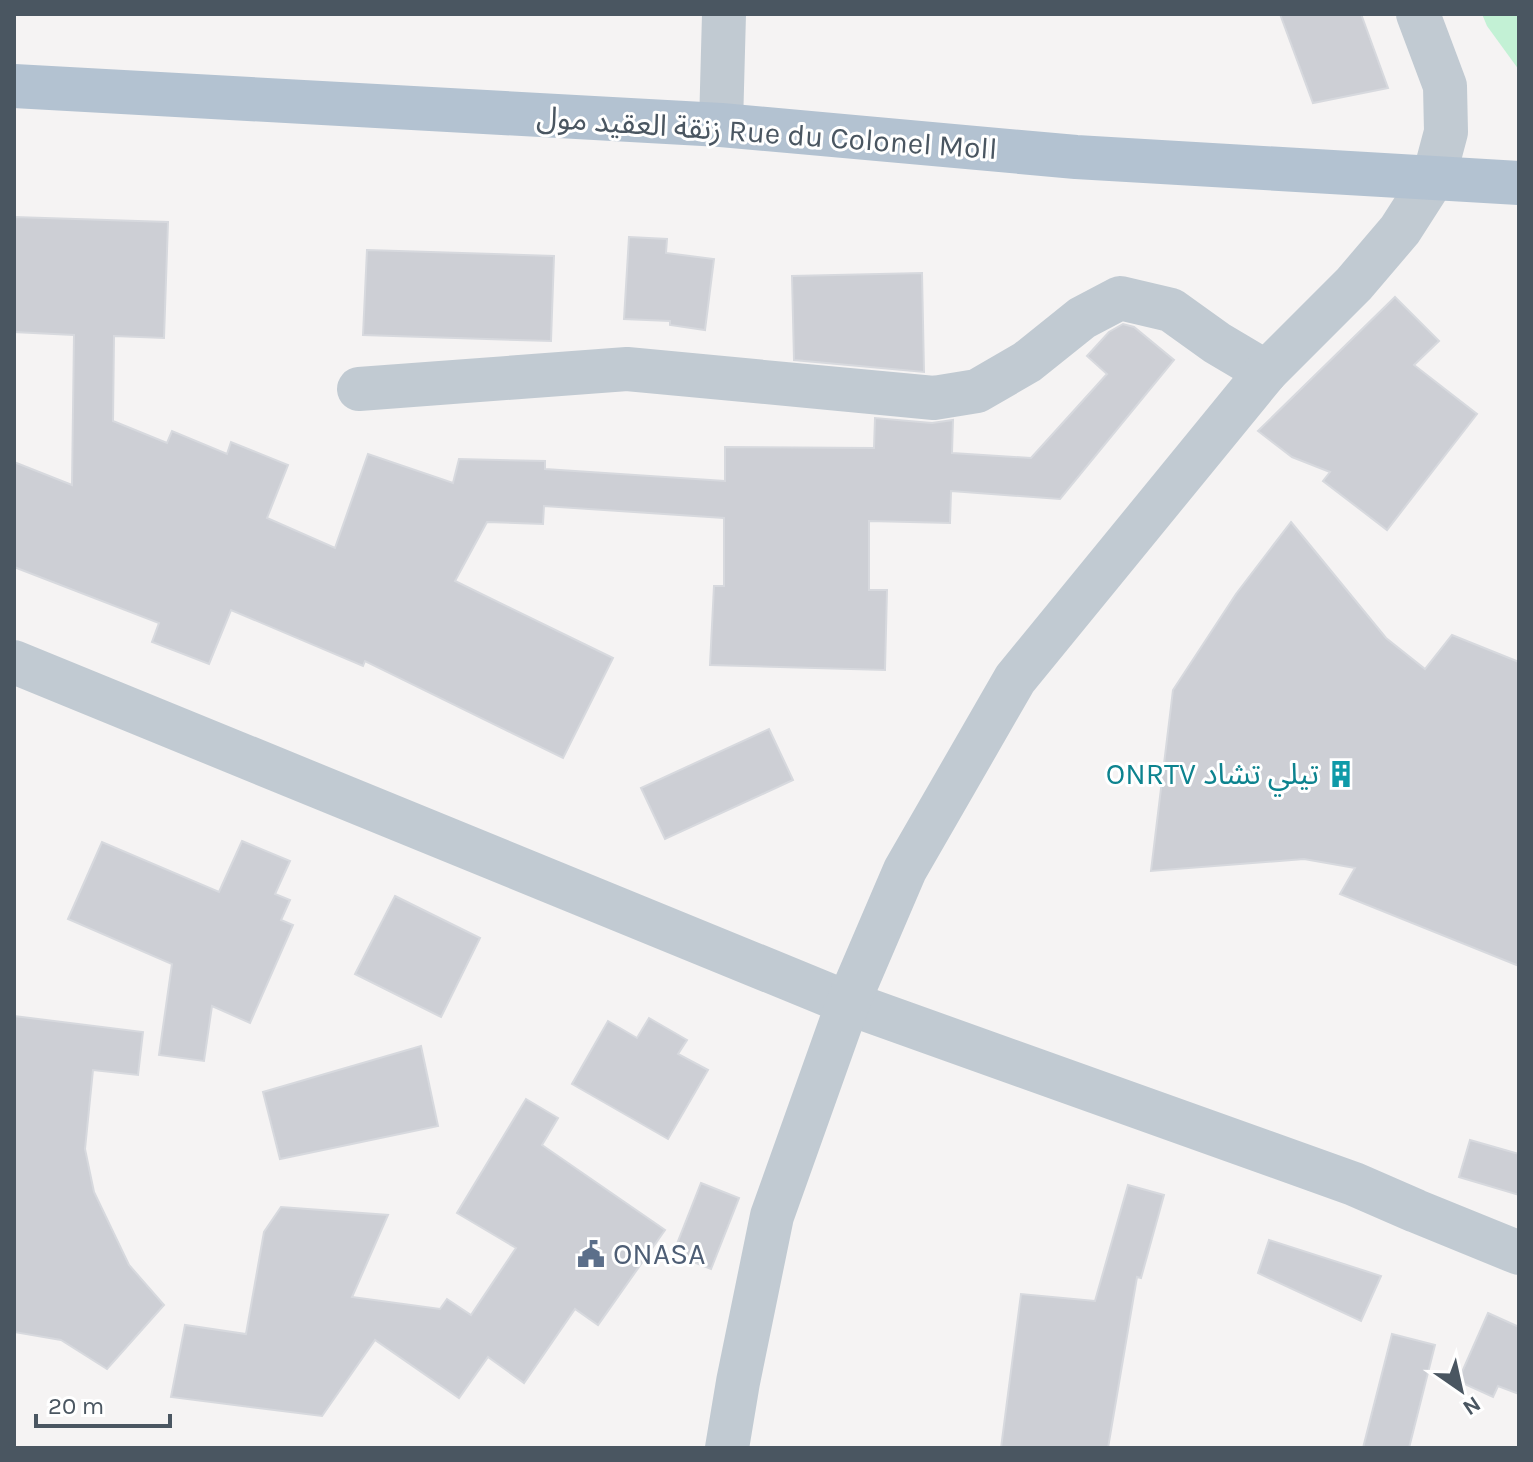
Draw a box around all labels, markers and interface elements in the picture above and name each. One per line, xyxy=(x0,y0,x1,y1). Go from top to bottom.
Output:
street label: زنقة العقيد مول Rue du Colonel Moll xyxy=(535,99,999,167)
place label: ONRTV تيلي تشاد xyxy=(1106,756,1319,797)
building icon: ONRTV تيلي تشاد xyxy=(1326,759,1356,789)
place label: ONASA xyxy=(613,1236,706,1272)
public building icon: ONASA xyxy=(576,1239,606,1269)
north arrow xyxy=(1421,1350,1501,1430)
scale bar xyxy=(36,1378,170,1428)
text: N xyxy=(1458,1391,1485,1421)
text: 20 m xyxy=(48,1392,104,1420)

